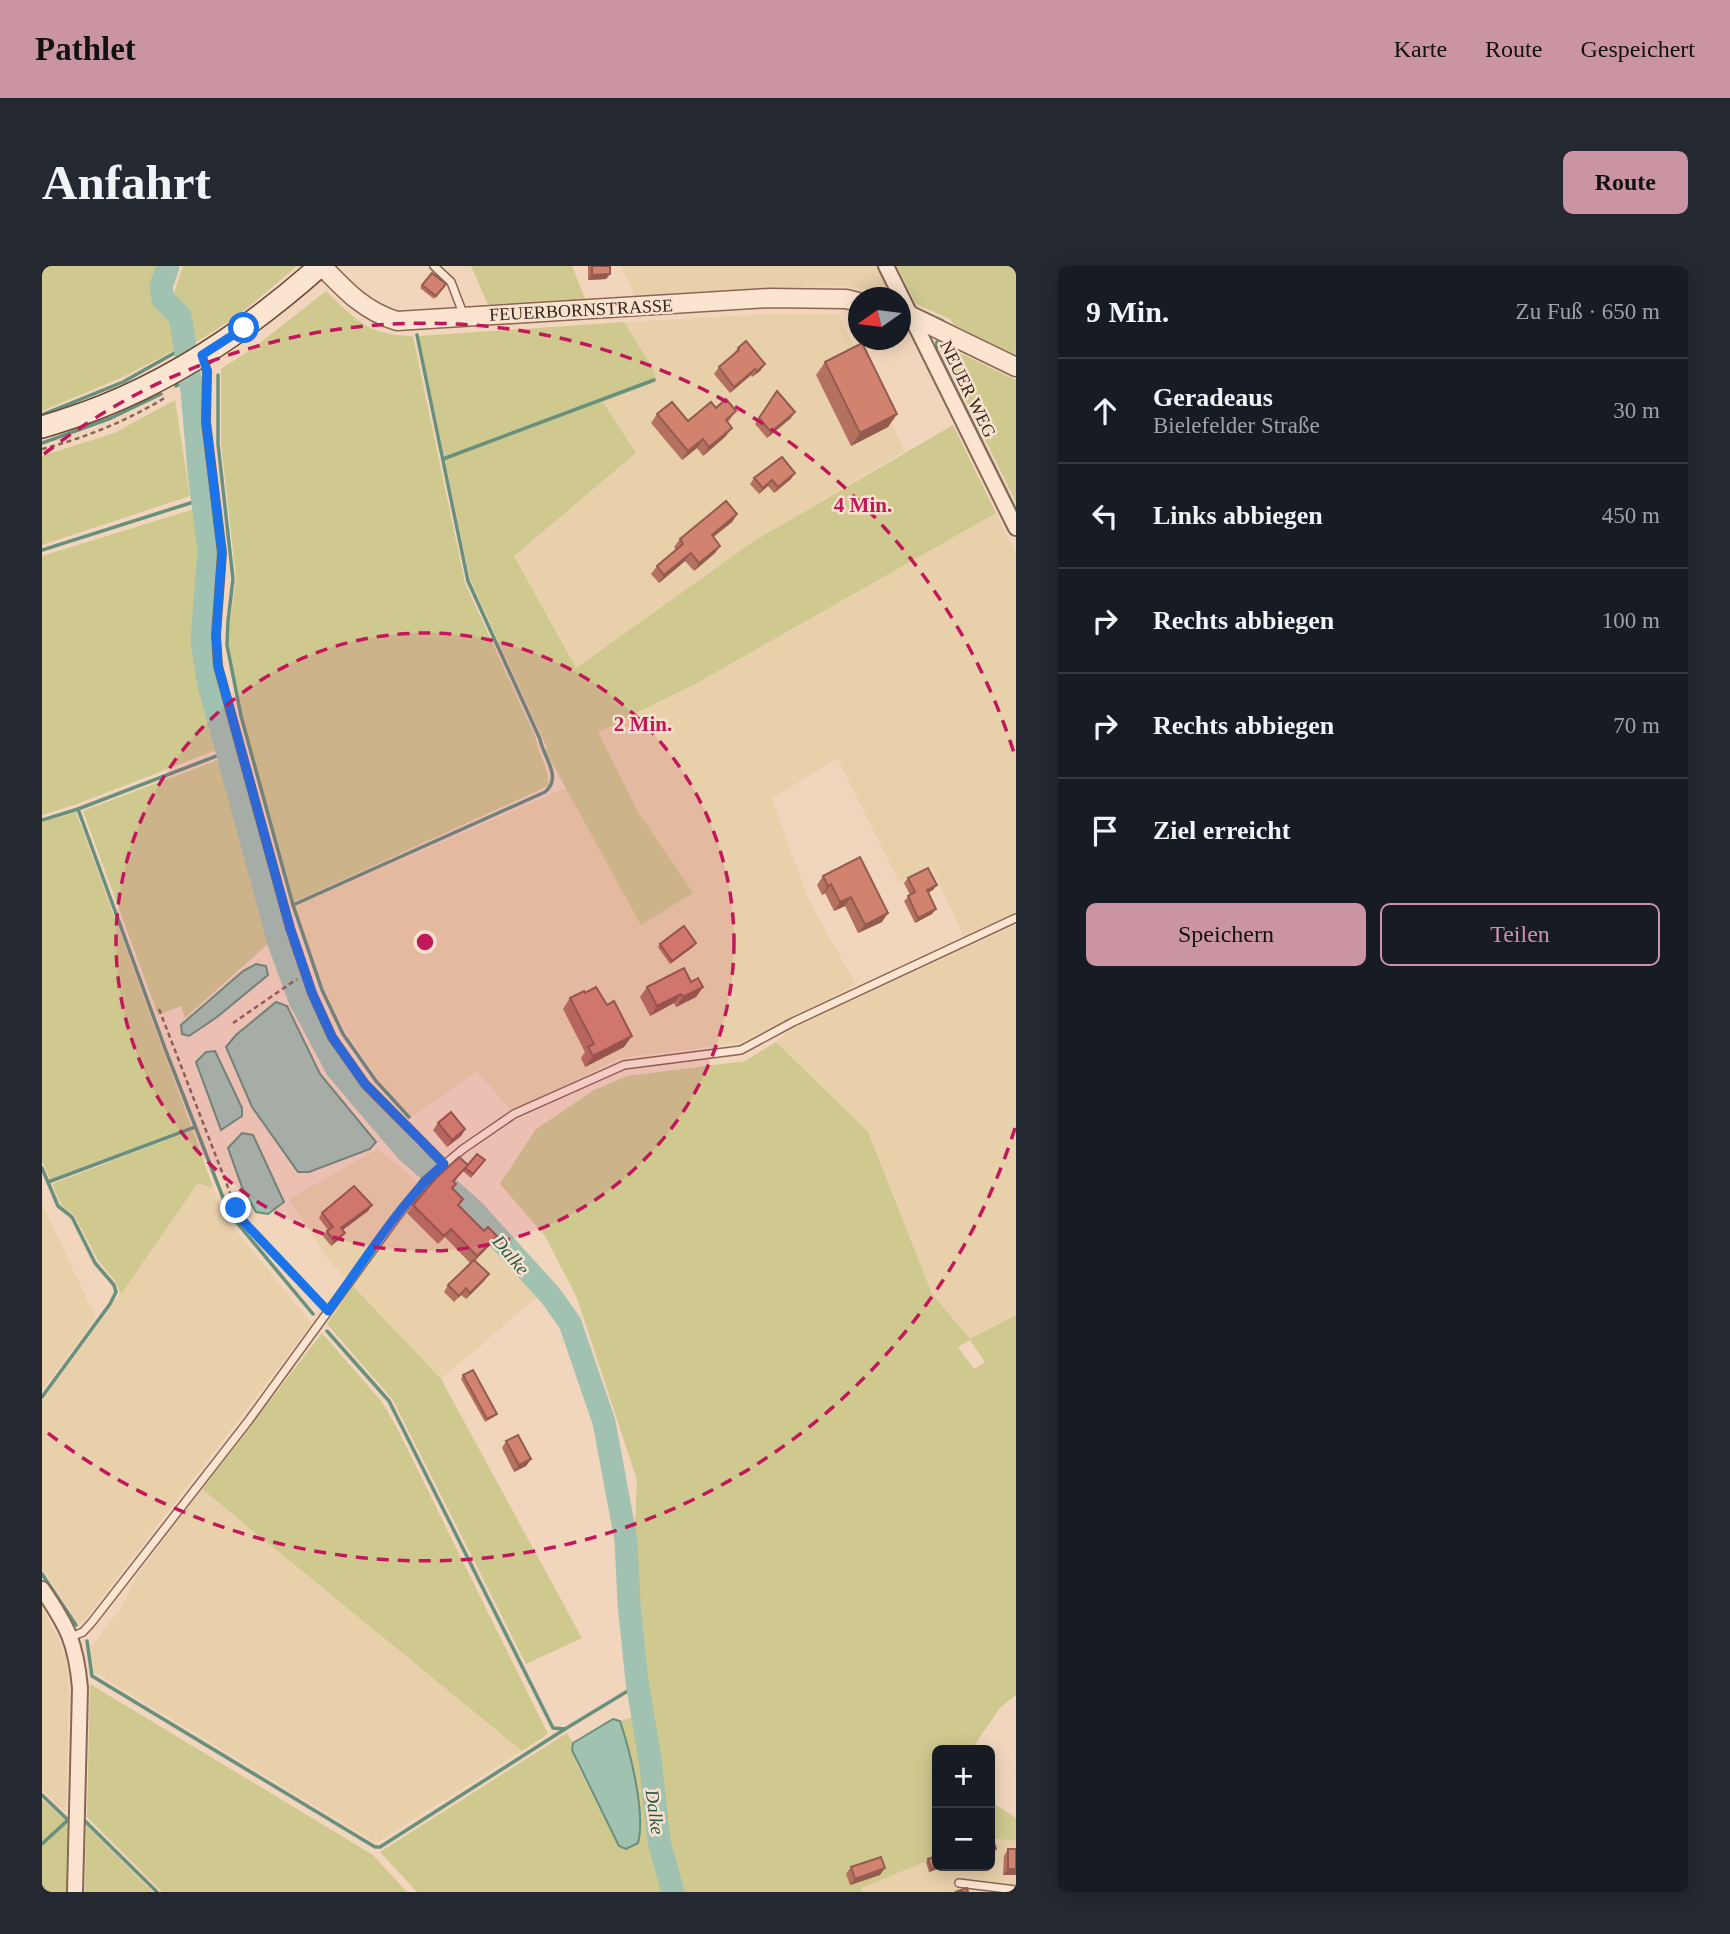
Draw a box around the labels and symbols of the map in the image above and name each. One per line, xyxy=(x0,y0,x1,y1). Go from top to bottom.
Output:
north arrow xyxy=(848,287,911,350)
street label: FEUERBORNSTRASSE xyxy=(489,295,673,325)
route start xyxy=(228,312,259,343)
street label: NEUER WEG xyxy=(936,337,1000,441)
text: 4 Min. xyxy=(834,493,892,517)
text: 2 Min. xyxy=(614,712,672,736)
centre of rings xyxy=(413,930,437,954)
route end xyxy=(220,1192,251,1223)
water label: Dalke xyxy=(488,1230,534,1279)
water label: Dalke xyxy=(641,1787,669,1836)

